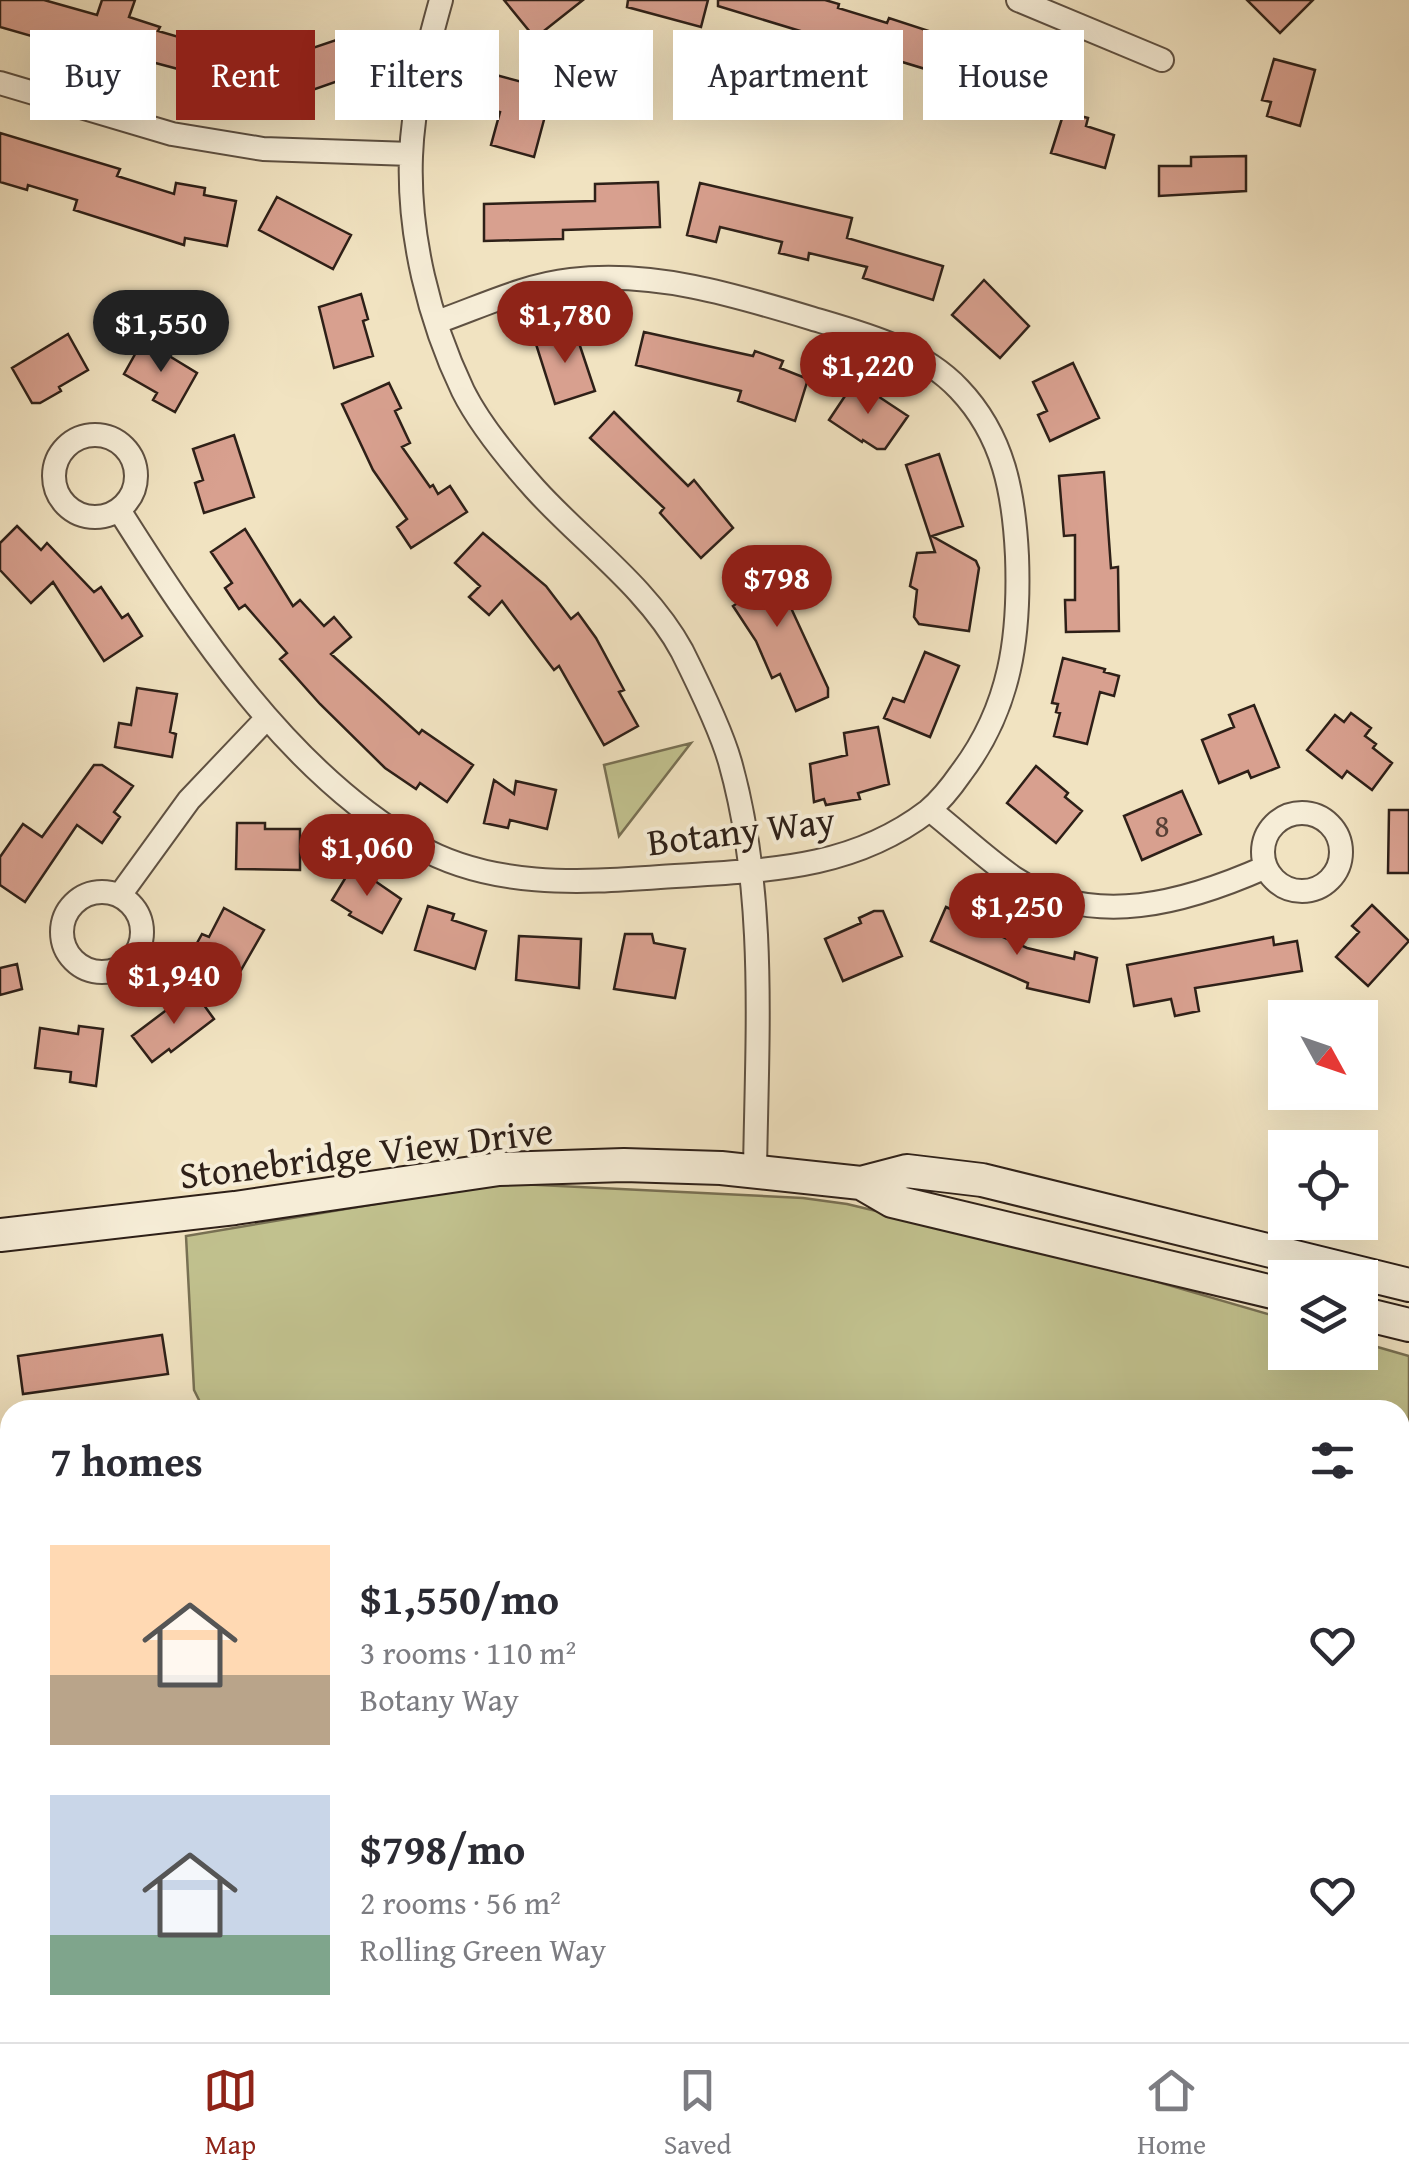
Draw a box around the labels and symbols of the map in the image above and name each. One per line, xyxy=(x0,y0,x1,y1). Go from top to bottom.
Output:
pin: $1,780 xyxy=(484,281,646,366)
pin: $1,550 xyxy=(80,290,242,375)
pin: $1,220 xyxy=(787,332,949,417)
pin: $798 xyxy=(718,545,836,630)
street label: Botany Way xyxy=(644,791,838,869)
house number: 8 xyxy=(1154,802,1170,849)
pin: $1,060 xyxy=(286,814,448,899)
pin: $1,250 xyxy=(936,873,1098,958)
pin: $1,940 xyxy=(93,942,255,1027)
north arrow xyxy=(1268,1000,1378,1110)
street label: Stonebridge View Drive xyxy=(176,1101,556,1203)

